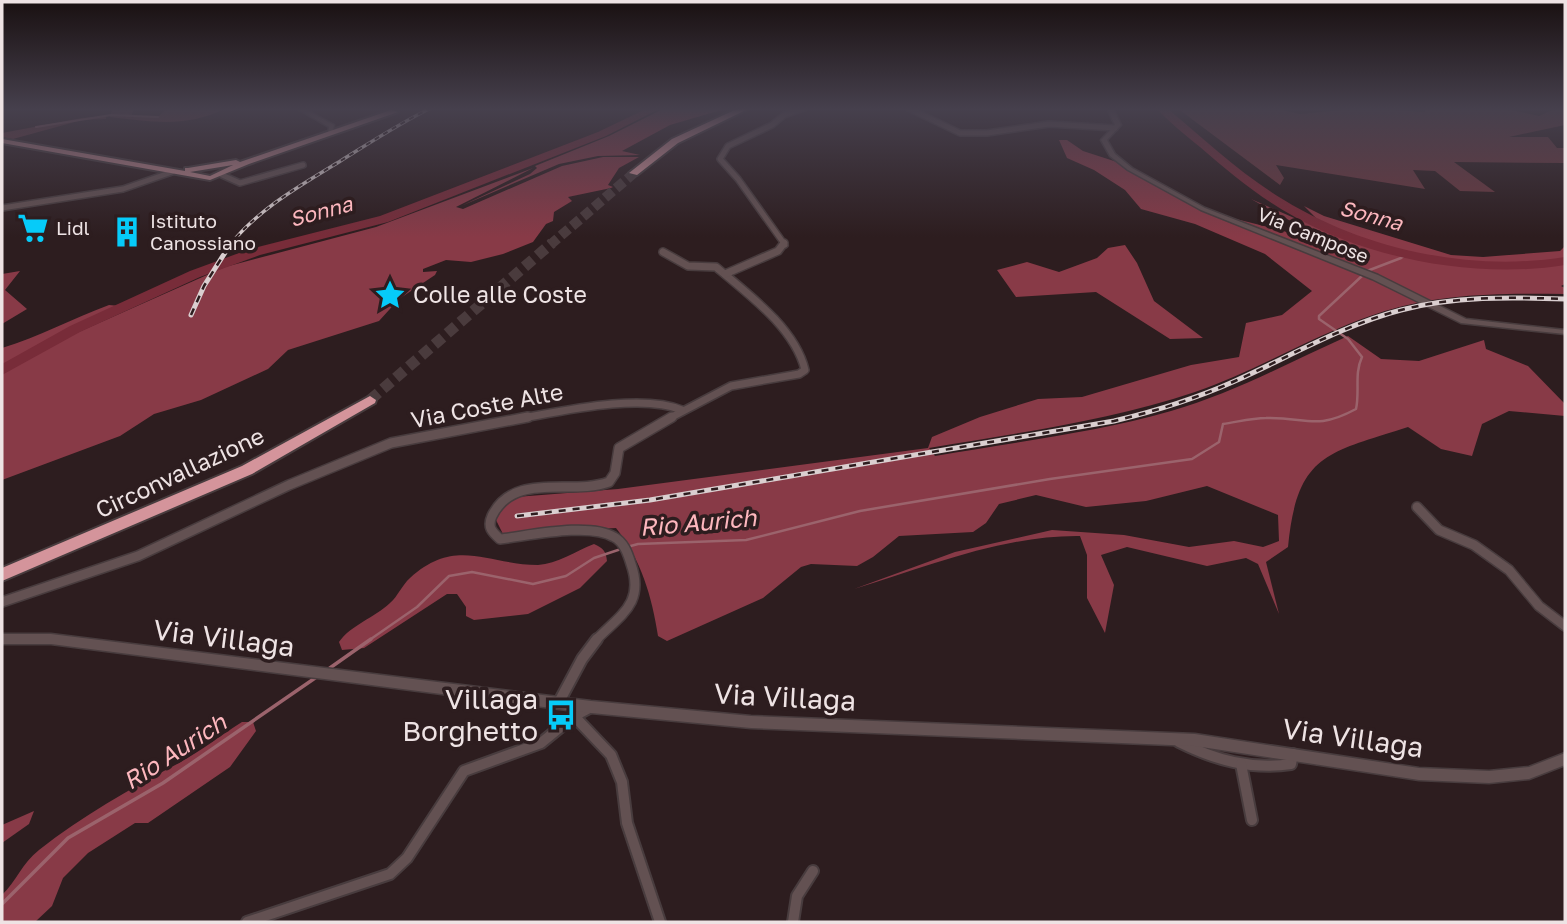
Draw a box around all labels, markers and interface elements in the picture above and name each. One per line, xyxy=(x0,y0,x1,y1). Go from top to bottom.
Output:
water label: Sonna xyxy=(287,190,356,232)
water label: Sonna xyxy=(1337,194,1406,236)
street label: Via Campose xyxy=(1254,202,1372,267)
place label: Istituto Canossiano xyxy=(150,209,256,254)
supermarket icon: Lidl xyxy=(16,211,50,245)
building icon: Istituto Canossiano xyxy=(110,215,144,249)
place label: Lidl xyxy=(56,216,90,239)
place icon: Colle alle Coste xyxy=(373,278,407,312)
place label: Colle alle Coste xyxy=(413,280,587,308)
street label: Via Coste Alte xyxy=(408,377,565,434)
street label: Circonvallazione xyxy=(91,421,268,523)
water label: Rio Aurich xyxy=(638,502,759,541)
street label: Via Villaga xyxy=(152,612,297,663)
street label: Via Villaga xyxy=(713,676,857,717)
place label: Villaga Borghetto xyxy=(402,682,538,747)
bus stop icon: Villaga Borghetto xyxy=(544,698,578,732)
water label: Rio Aurich xyxy=(117,706,232,795)
street label: Via Villaga xyxy=(1280,711,1426,764)

